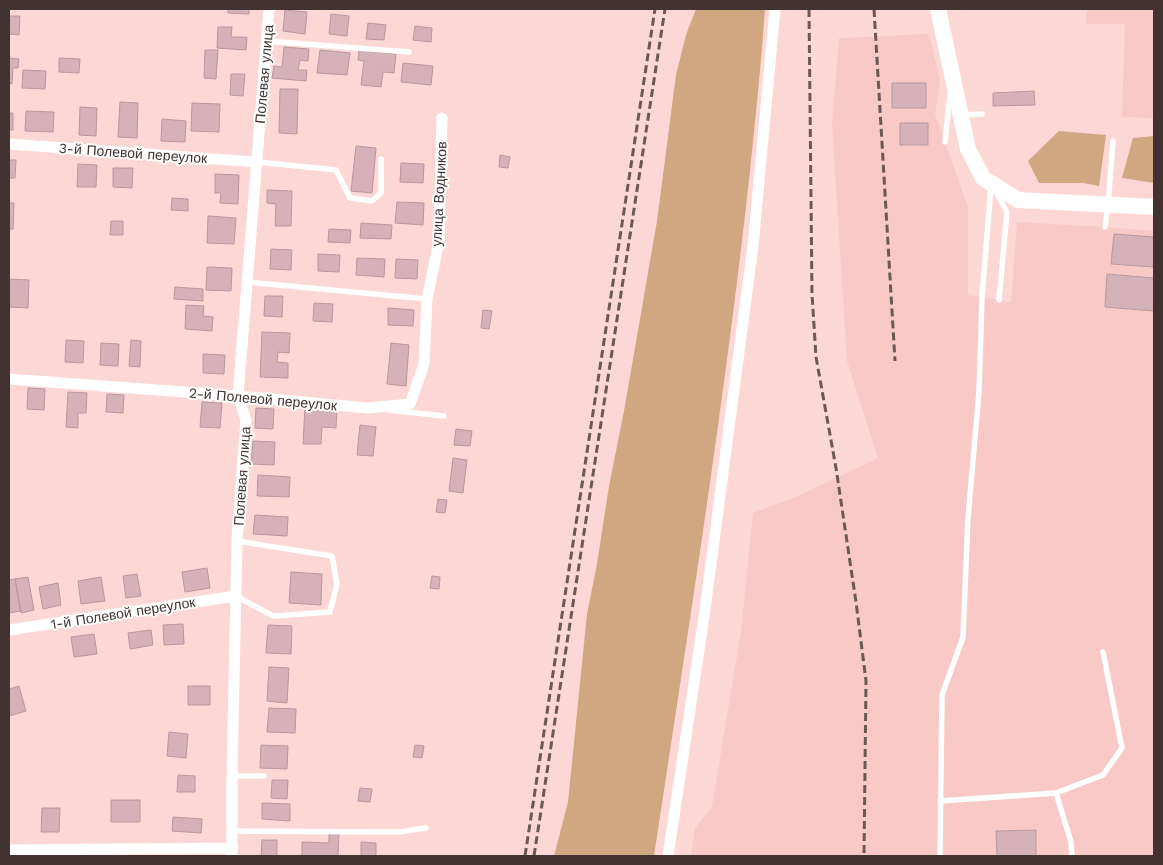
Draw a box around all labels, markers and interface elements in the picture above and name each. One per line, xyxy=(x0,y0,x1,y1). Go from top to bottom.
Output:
street label: Полевая улица xyxy=(252,24,276,124)
street label: 3-й Полевой переулок xyxy=(58,140,209,166)
street label: улица Водников xyxy=(428,141,450,247)
street label: 2-й Полевой переулок xyxy=(188,385,339,414)
street label: Полевая улица xyxy=(231,426,253,526)
street label: 1-й Полевой переулок xyxy=(50,594,197,632)

